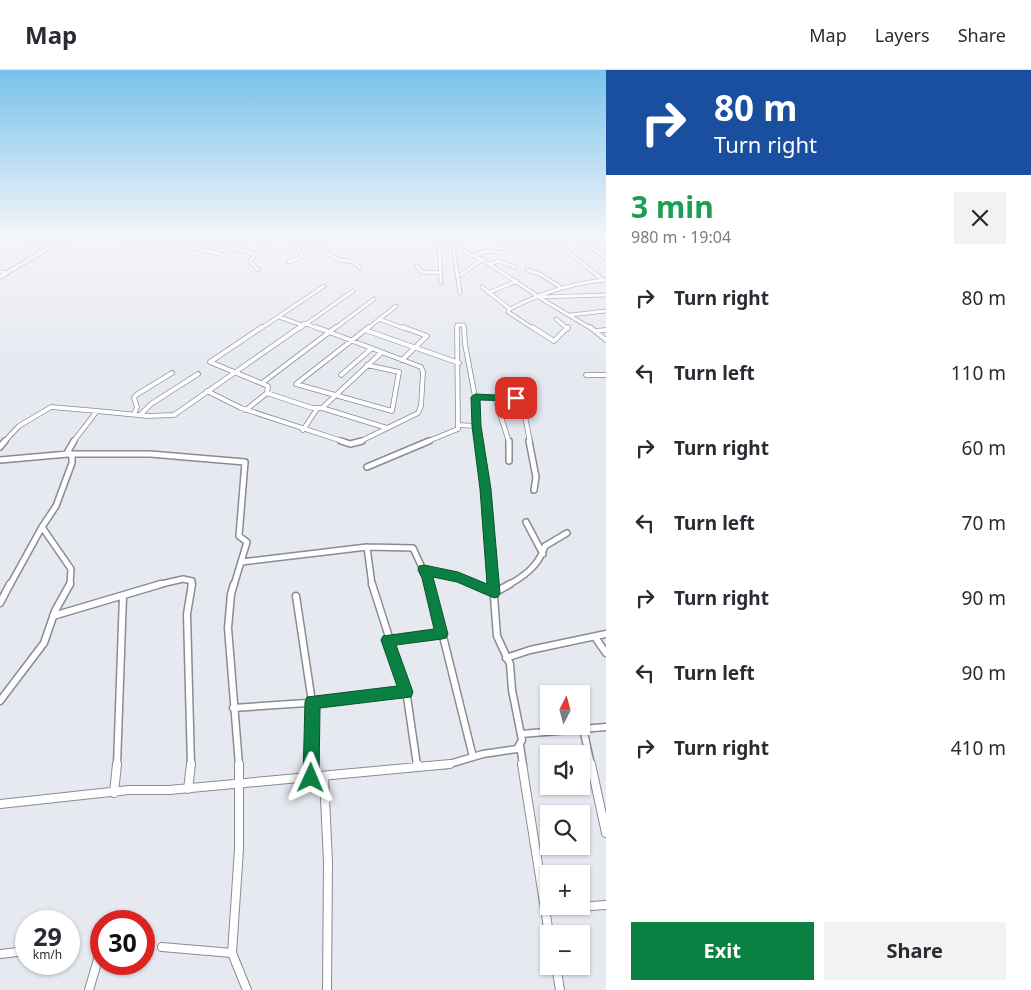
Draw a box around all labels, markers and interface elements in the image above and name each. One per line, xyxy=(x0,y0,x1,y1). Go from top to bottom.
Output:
text: Map xyxy=(25,18,77,51)
text: Map xyxy=(809,23,847,47)
text: Layers xyxy=(875,23,930,47)
text: Share xyxy=(958,23,1006,47)
text: 80 m xyxy=(714,84,797,131)
icon: right xyxy=(631,90,696,155)
text: Turn right xyxy=(714,129,817,159)
text: 3 min xyxy=(631,186,714,227)
button: close xyxy=(954,192,1006,244)
text: 980 m · 19:04 xyxy=(631,226,731,248)
icon: right xyxy=(631,284,659,312)
text: Turn right xyxy=(674,285,769,311)
text: 80 m xyxy=(962,285,1006,311)
icon: left xyxy=(631,359,659,387)
text: Turn left xyxy=(674,360,755,386)
text: 110 m xyxy=(951,360,1006,386)
pin xyxy=(495,377,537,419)
icon: arrive xyxy=(502,384,530,412)
icon: right xyxy=(631,434,659,462)
text: Turn right xyxy=(674,435,769,461)
text: 60 m xyxy=(962,435,1006,461)
icon: left xyxy=(631,509,659,537)
text: Turn left xyxy=(674,510,755,536)
text: 70 m xyxy=(962,510,1006,536)
icon: right xyxy=(631,584,659,612)
text: Turn right xyxy=(674,585,769,611)
text: 90 m xyxy=(962,585,1006,611)
icon: left xyxy=(631,659,659,687)
text: Turn left xyxy=(674,660,755,686)
text: 90 m xyxy=(962,660,1006,686)
north arrow xyxy=(540,685,590,735)
map controls xyxy=(540,685,590,975)
icon: right xyxy=(631,734,659,762)
text: Turn right xyxy=(674,735,769,761)
text: 410 m xyxy=(951,735,1006,761)
button: sound xyxy=(540,745,590,795)
position arrow xyxy=(284,751,336,803)
button: search xyxy=(540,805,590,855)
button: + xyxy=(540,865,590,915)
speed limit sign: 30 xyxy=(90,910,155,975)
text: 29 xyxy=(33,919,62,953)
button: Exit xyxy=(631,922,814,980)
button: Share xyxy=(824,922,1006,980)
button: − xyxy=(540,925,590,975)
text: km/h xyxy=(33,946,62,963)

